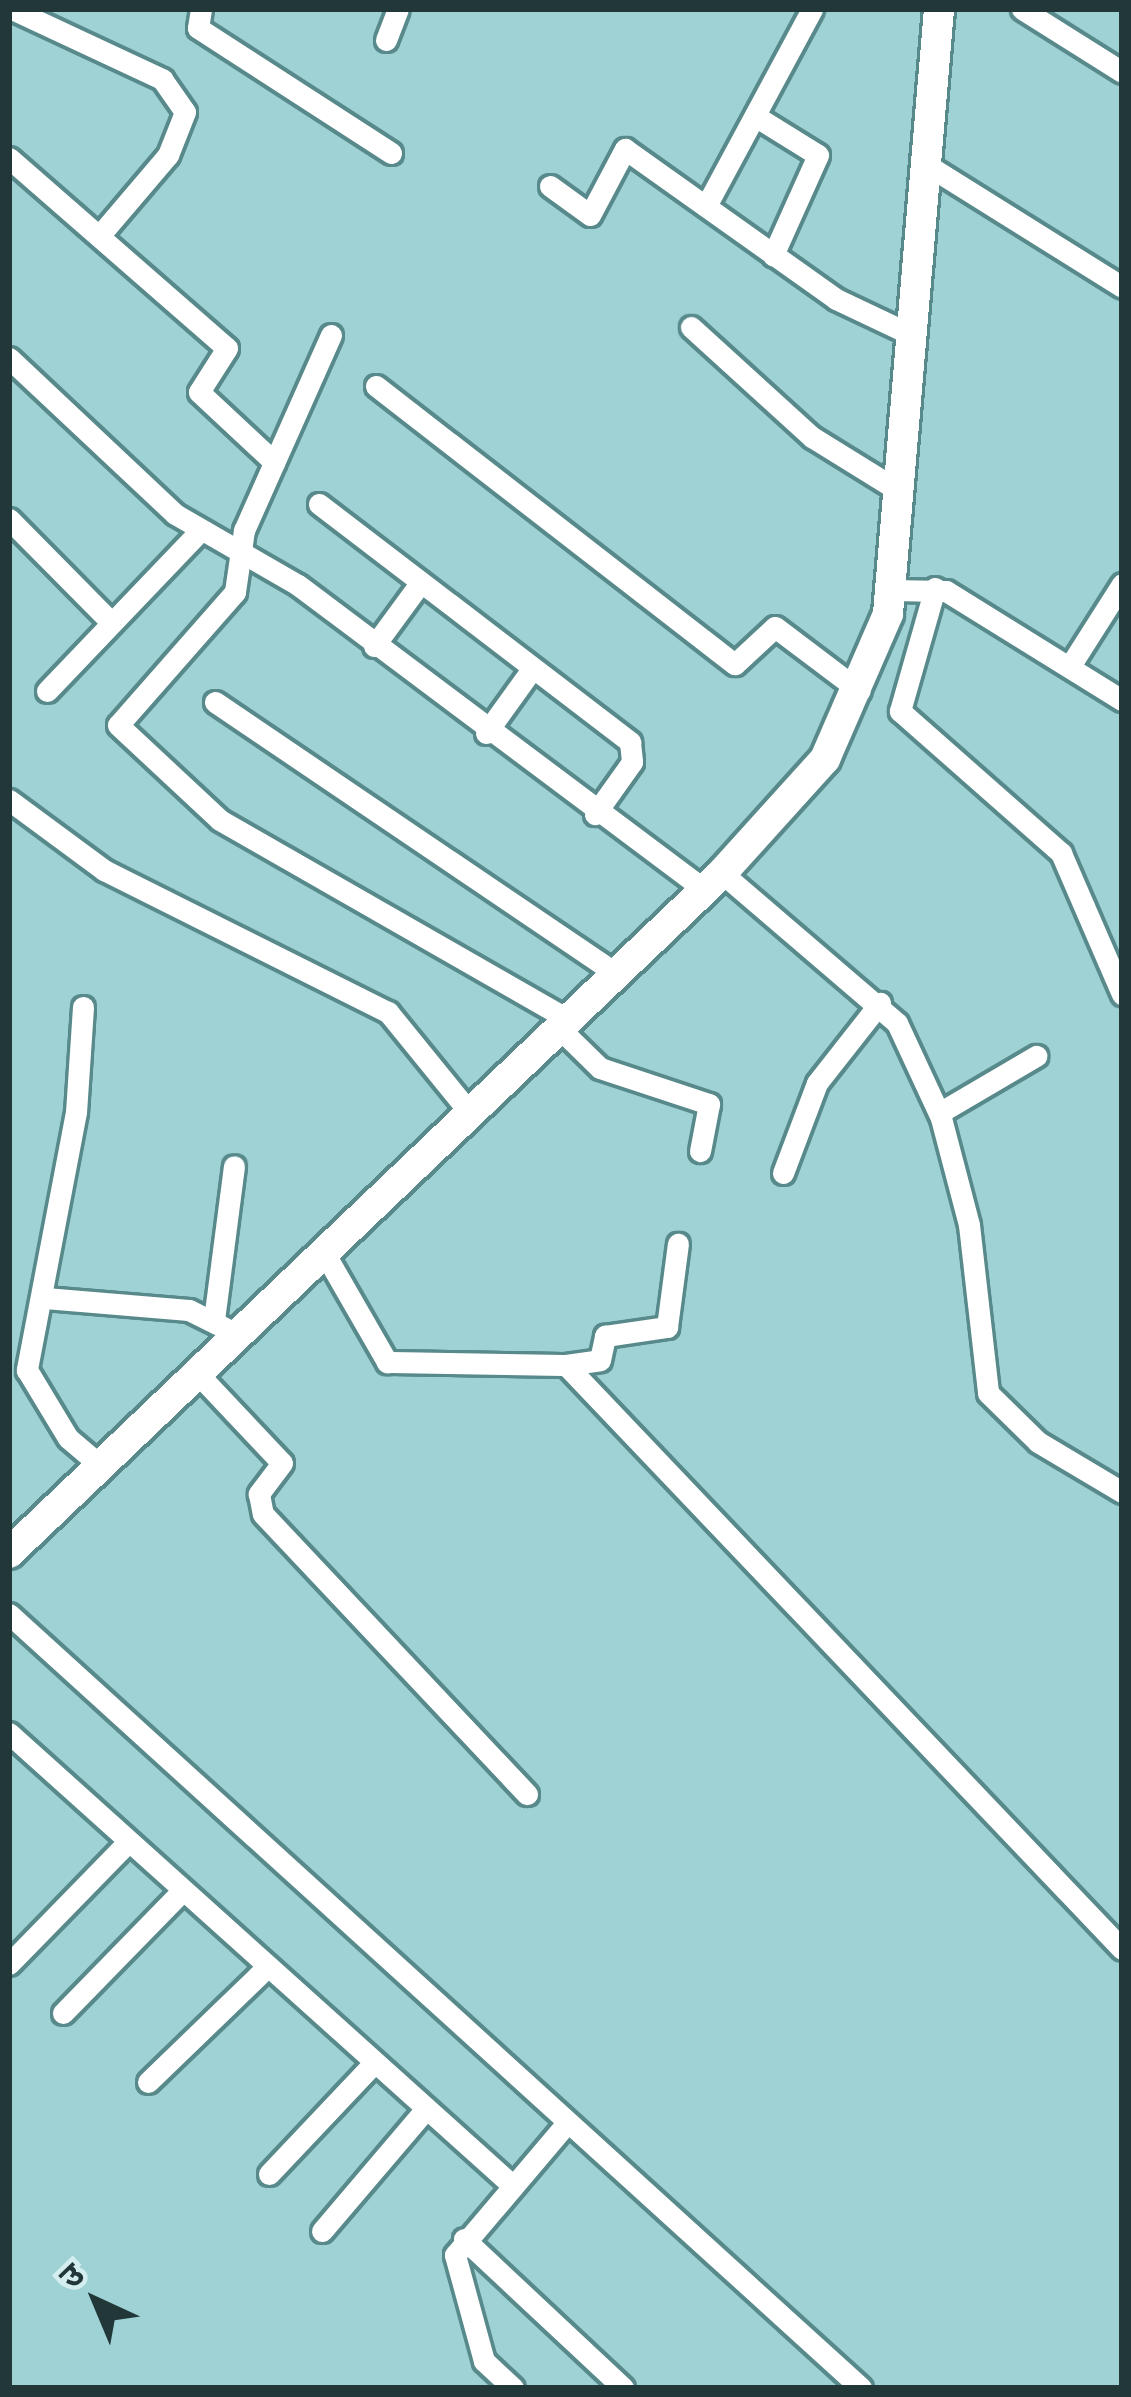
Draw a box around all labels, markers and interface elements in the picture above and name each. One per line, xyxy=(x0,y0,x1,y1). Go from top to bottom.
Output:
north arrow xyxy=(36,2241,156,2361)
text: उ xyxy=(49,2253,93,2297)

